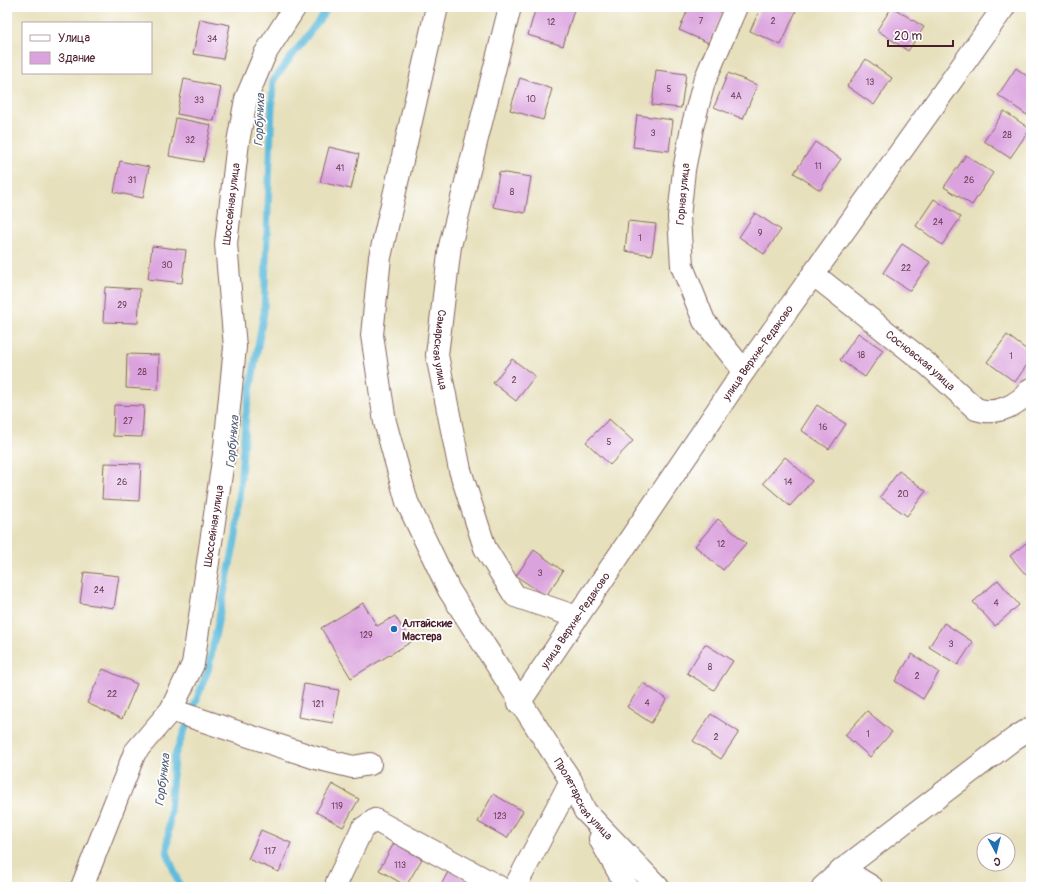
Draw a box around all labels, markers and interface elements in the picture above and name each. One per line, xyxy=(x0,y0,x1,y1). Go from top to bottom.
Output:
house number: 7 xyxy=(699,16,704,27)
house number: 2 xyxy=(770,16,776,27)
house number: 12 xyxy=(547,17,555,28)
legend xyxy=(22,22,152,74)
scale bar xyxy=(888,22,953,48)
text: 20 m xyxy=(894,29,923,44)
text: Улица xyxy=(58,31,90,46)
house number: 34 xyxy=(207,34,218,45)
text: Здание xyxy=(58,51,95,66)
house number: 13 xyxy=(866,77,874,88)
house number: 5 xyxy=(667,84,672,95)
house number: 4А xyxy=(730,91,742,102)
water label: Горбуниха xyxy=(252,92,268,147)
house number: 10 xyxy=(526,94,536,105)
house number: 33 xyxy=(194,95,204,106)
house number: 3 xyxy=(650,128,656,139)
house number: 28 xyxy=(1002,130,1012,141)
house number: 32 xyxy=(185,135,195,146)
house number: 11 xyxy=(814,161,822,172)
street label: Шоссейная улица xyxy=(219,162,242,246)
house number: 41 xyxy=(336,163,344,174)
street label: Горная улица xyxy=(674,163,692,225)
house number: 31 xyxy=(128,175,136,186)
house number: 26 xyxy=(964,175,974,186)
house number: 8 xyxy=(510,187,515,198)
house number: 24 xyxy=(933,217,944,228)
house number: 9 xyxy=(758,228,763,239)
house number: 1 xyxy=(638,233,642,244)
house number: 30 xyxy=(161,260,173,271)
house number: 22 xyxy=(901,263,911,274)
house number: 29 xyxy=(117,300,127,311)
street label: улица Верхне-Редаково xyxy=(719,302,796,403)
street label: Самарская улица xyxy=(431,309,450,391)
street label: Сосновская улица xyxy=(883,328,958,393)
house number: 18 xyxy=(857,350,865,361)
house number: 1 xyxy=(1009,351,1013,362)
house number: 28 xyxy=(137,367,147,378)
house number: 2 xyxy=(511,375,517,386)
water label: Горбуниха xyxy=(223,414,243,469)
house number: 27 xyxy=(123,416,133,427)
house number: 16 xyxy=(819,422,827,433)
house number: 5 xyxy=(607,437,612,448)
house number: 26 xyxy=(117,477,127,488)
house number: 14 xyxy=(784,477,793,488)
street label: Шоссейная улица xyxy=(201,484,226,568)
house number: 20 xyxy=(897,489,909,500)
house number: 12 xyxy=(717,539,725,550)
house number: 3 xyxy=(537,568,543,579)
street label: улица Верхне-Редаково xyxy=(537,570,612,672)
house number: 24 xyxy=(94,585,105,596)
house number: 4 xyxy=(993,598,999,609)
place label: Алтайские Мастера xyxy=(402,617,453,643)
marker: Алтайские Мастера xyxy=(389,624,399,634)
house number: 129 xyxy=(359,630,373,641)
house number: 3 xyxy=(948,639,954,650)
house number: 8 xyxy=(708,662,713,673)
house number: 2 xyxy=(914,671,920,682)
house number: 22 xyxy=(107,689,117,700)
house number: 4 xyxy=(644,698,650,709)
house number: 121 xyxy=(312,699,324,710)
house number: 1 xyxy=(866,729,870,740)
house number: 2 xyxy=(713,732,719,743)
water label: Горбуниха xyxy=(152,751,174,807)
street label: Пролетарская улица xyxy=(552,756,615,842)
house number: 119 xyxy=(331,801,343,812)
house number: 123 xyxy=(493,811,507,822)
north arrow xyxy=(976,832,1016,872)
house number: 117 xyxy=(264,846,276,857)
text: С xyxy=(993,855,1001,868)
house number: 113 xyxy=(394,860,406,871)

